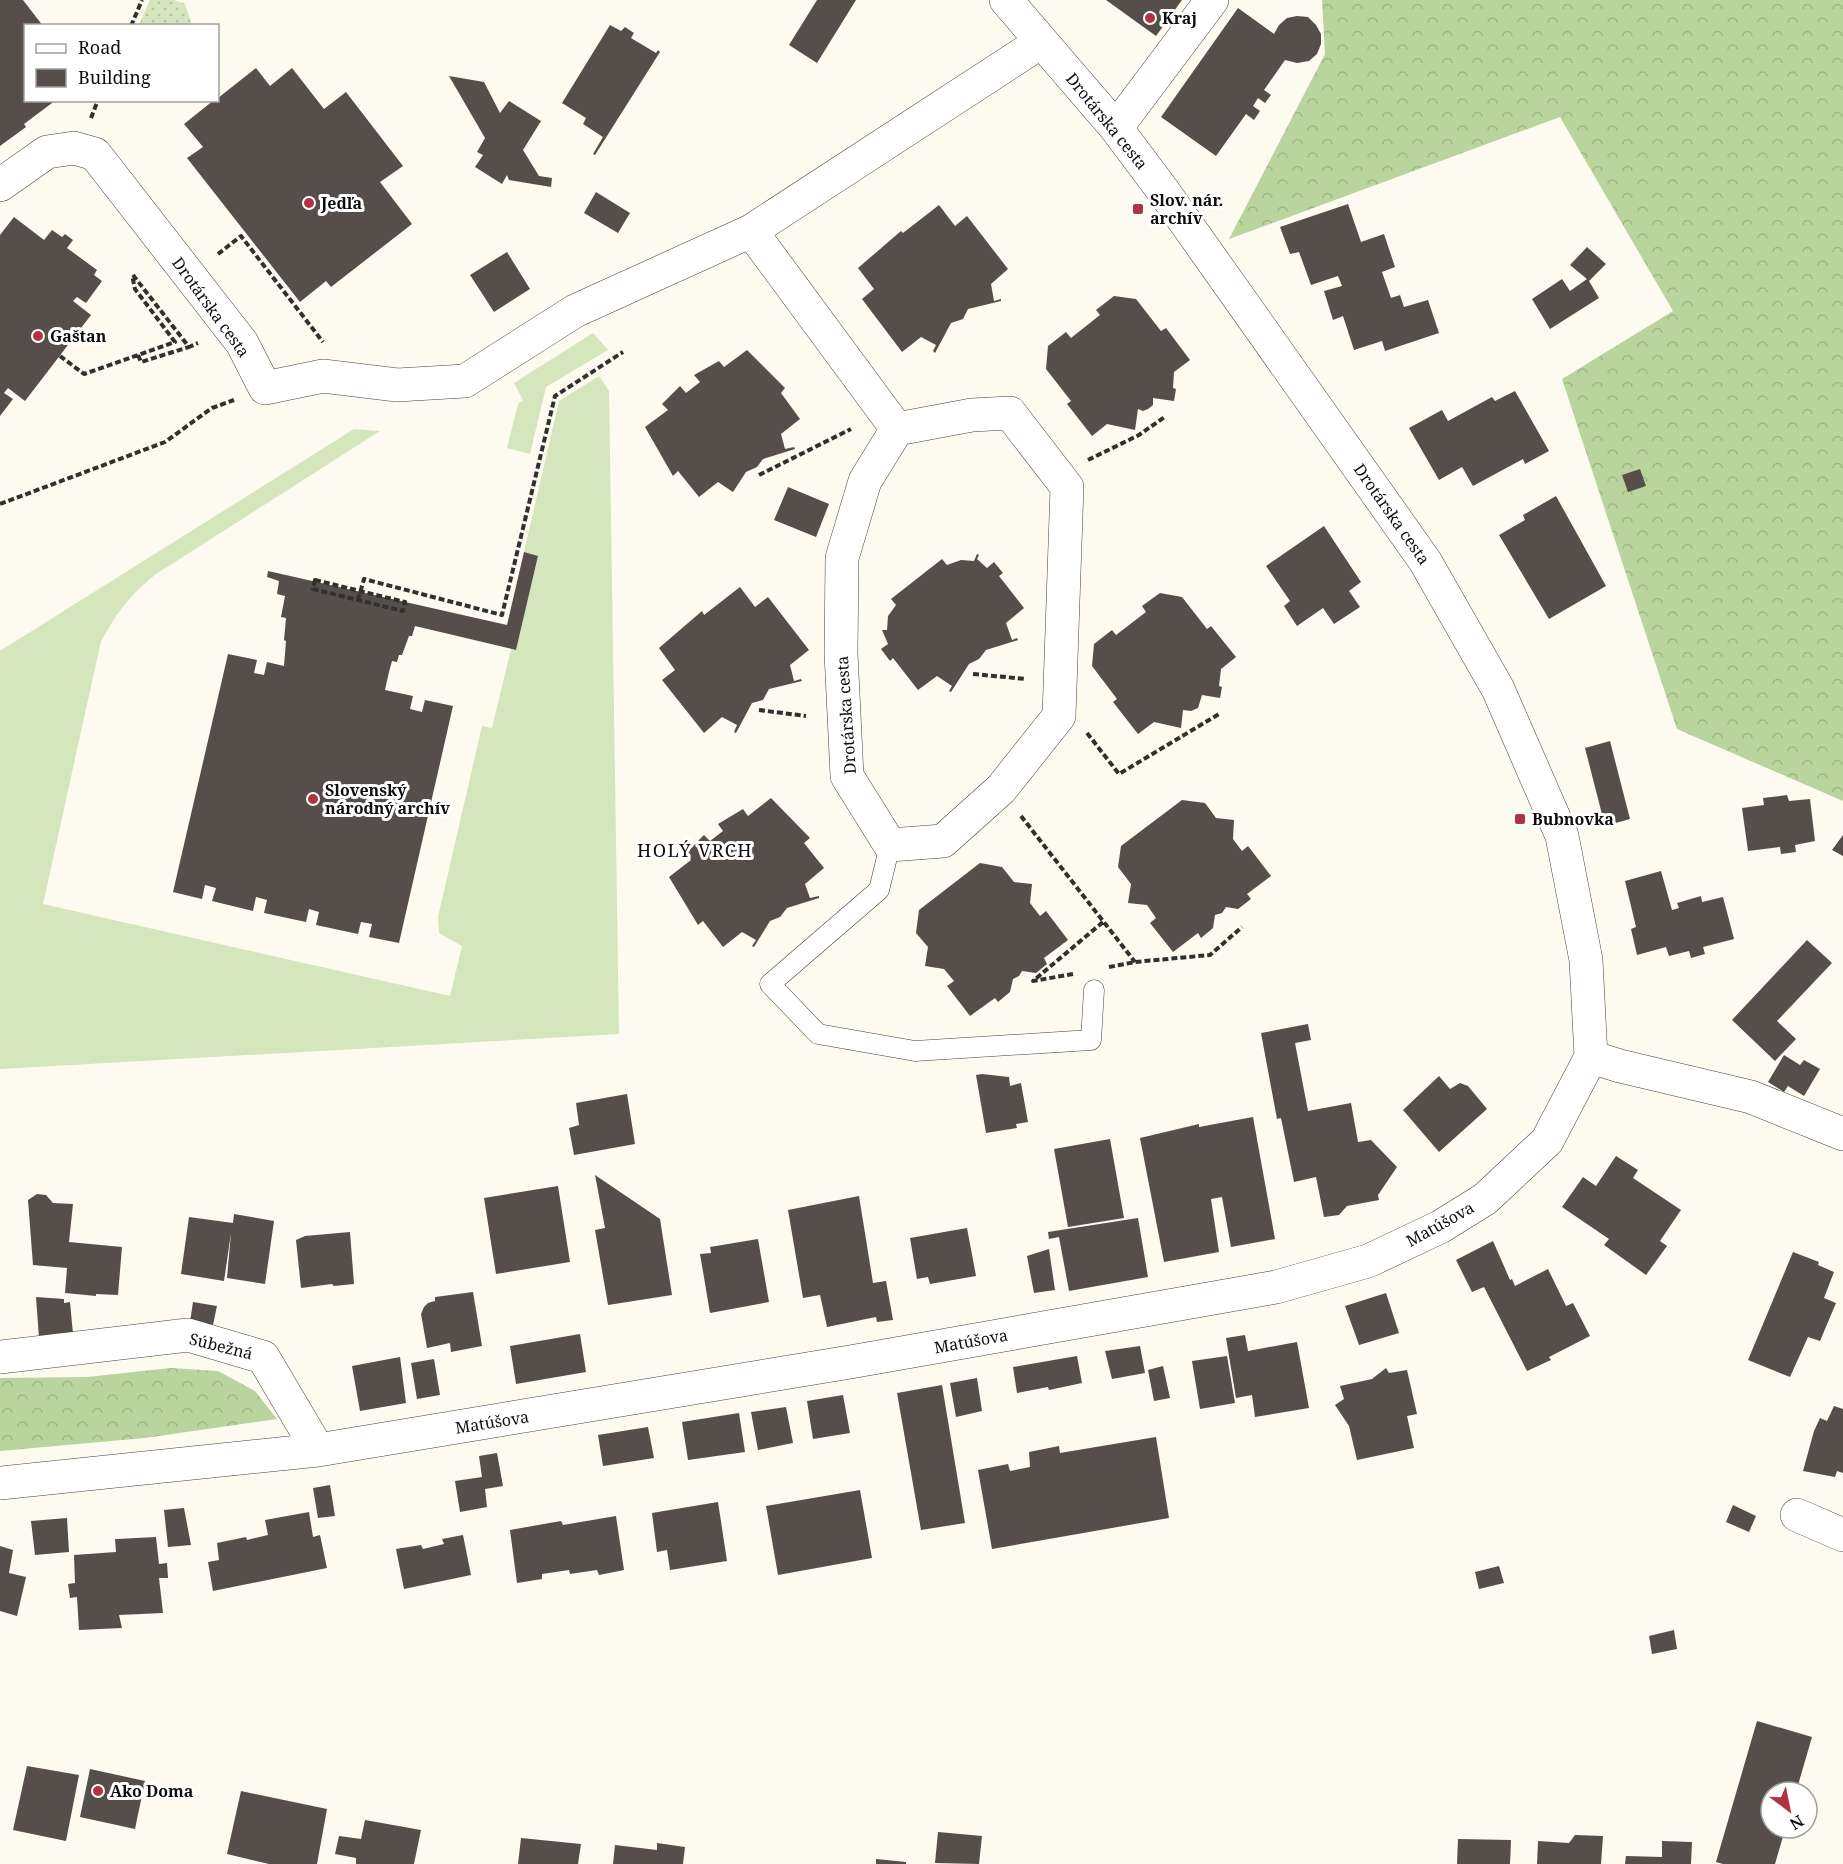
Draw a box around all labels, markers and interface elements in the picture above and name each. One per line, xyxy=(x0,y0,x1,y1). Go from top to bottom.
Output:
place label: Kraj xyxy=(1162,7,1197,29)
marker: Kraj xyxy=(1143,11,1157,25)
legend xyxy=(24,24,219,102)
text: Road xyxy=(78,35,121,59)
text: Building xyxy=(78,65,151,89)
street label: Drotárska cesta xyxy=(1061,68,1153,174)
place label: Slov. nár. archív xyxy=(1150,189,1223,229)
place label: Jedľa xyxy=(320,192,363,214)
marker: Jedľa xyxy=(302,196,316,210)
marker: Slov. nár. archív xyxy=(1131,202,1145,216)
street label: Drotárska cesta xyxy=(167,253,255,361)
place label: Gaštan xyxy=(50,325,107,347)
marker: Gaštan xyxy=(31,329,45,343)
street label: Drotárska cesta xyxy=(1349,459,1435,569)
street label: Drotárska cesta xyxy=(831,655,861,775)
place label: Slovenský národný archív xyxy=(325,779,450,819)
marker: Slovenský národný archív xyxy=(306,792,320,806)
place label: Bubnovka xyxy=(1532,808,1614,830)
marker: Bubnovka xyxy=(1513,812,1527,826)
district label: HOLÝ VRCH xyxy=(637,838,753,862)
street label: Matúšova xyxy=(1402,1196,1478,1252)
street label: Matúšova xyxy=(932,1324,1010,1358)
street label: Súbežná xyxy=(187,1327,255,1365)
street label: Matúšova xyxy=(453,1405,531,1439)
place label: Ako Doma xyxy=(110,1780,194,1802)
north arrow xyxy=(1759,1780,1819,1840)
marker: Ako Doma xyxy=(91,1784,105,1798)
text: N xyxy=(1785,1810,1808,1836)

